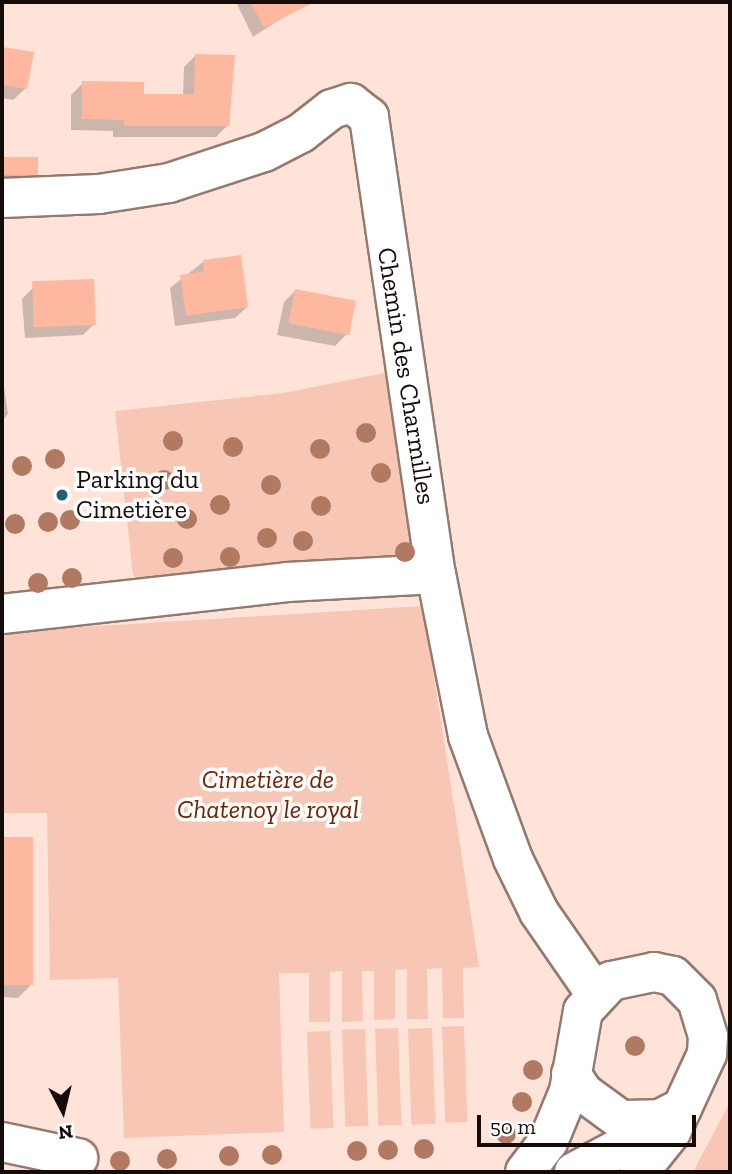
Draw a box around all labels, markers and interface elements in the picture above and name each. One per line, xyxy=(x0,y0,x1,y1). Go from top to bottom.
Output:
street label: Chemin des Charmilles xyxy=(370,245,442,507)
place label: Parking du Cimetière xyxy=(76,464,199,526)
marker: Parking du Cimetière xyxy=(54,487,70,503)
park label: Cimetière de Chatenoy le royal xyxy=(177,764,359,826)
north arrow xyxy=(28,1076,98,1146)
scale bar xyxy=(480,1100,699,1144)
text: 50 m xyxy=(490,1114,536,1139)
text: N xyxy=(57,1120,74,1145)

